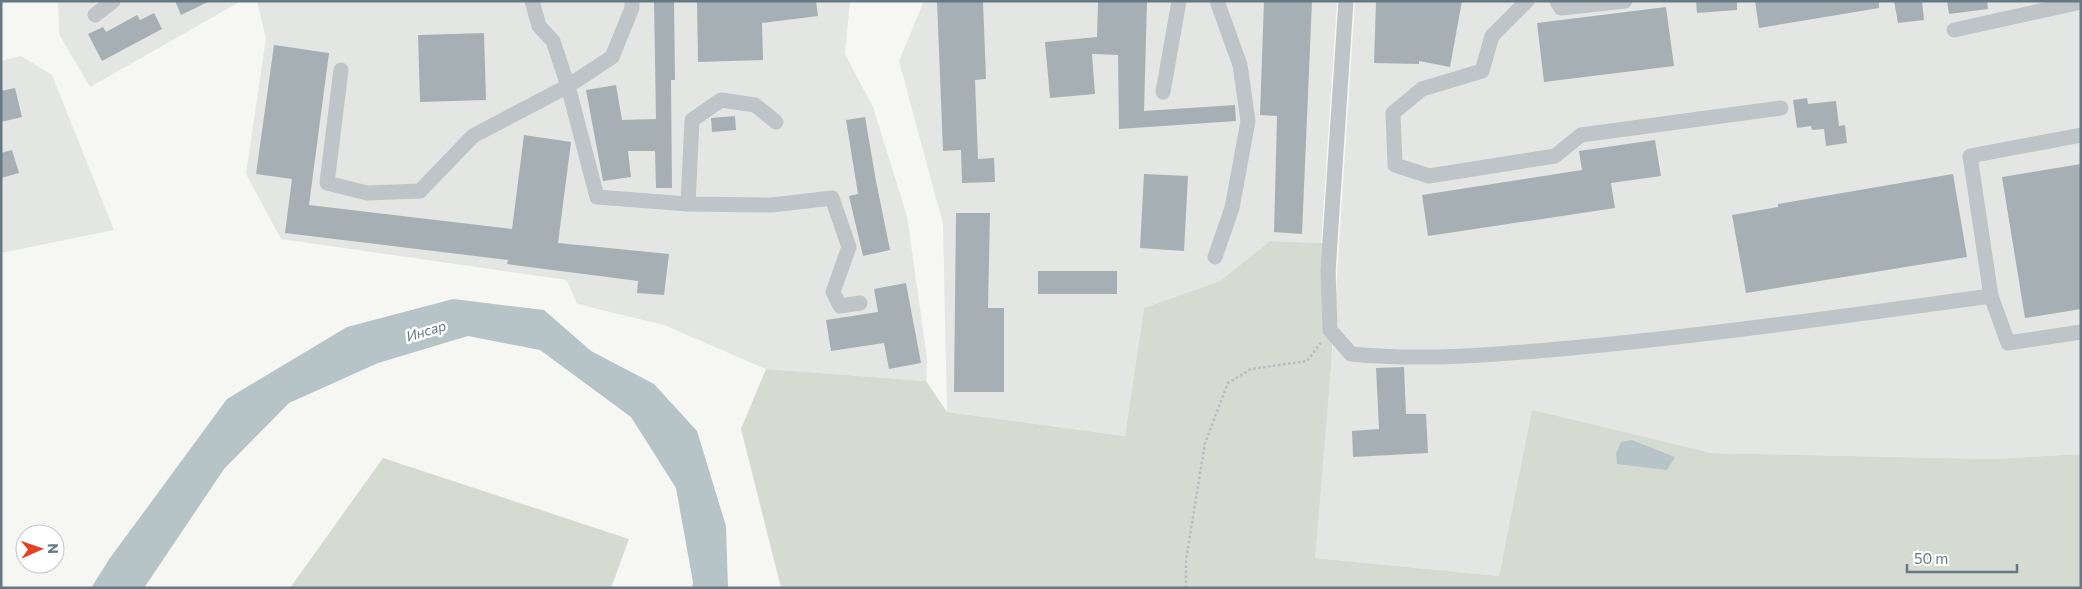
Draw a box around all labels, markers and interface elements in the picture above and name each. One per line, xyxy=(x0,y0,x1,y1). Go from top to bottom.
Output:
water label: Инсар xyxy=(404,316,448,345)
north arrow xyxy=(15,524,65,574)
scale bar xyxy=(1907,542,2017,574)
text: N xyxy=(45,543,62,554)
text: 50 m xyxy=(1914,549,1948,567)

